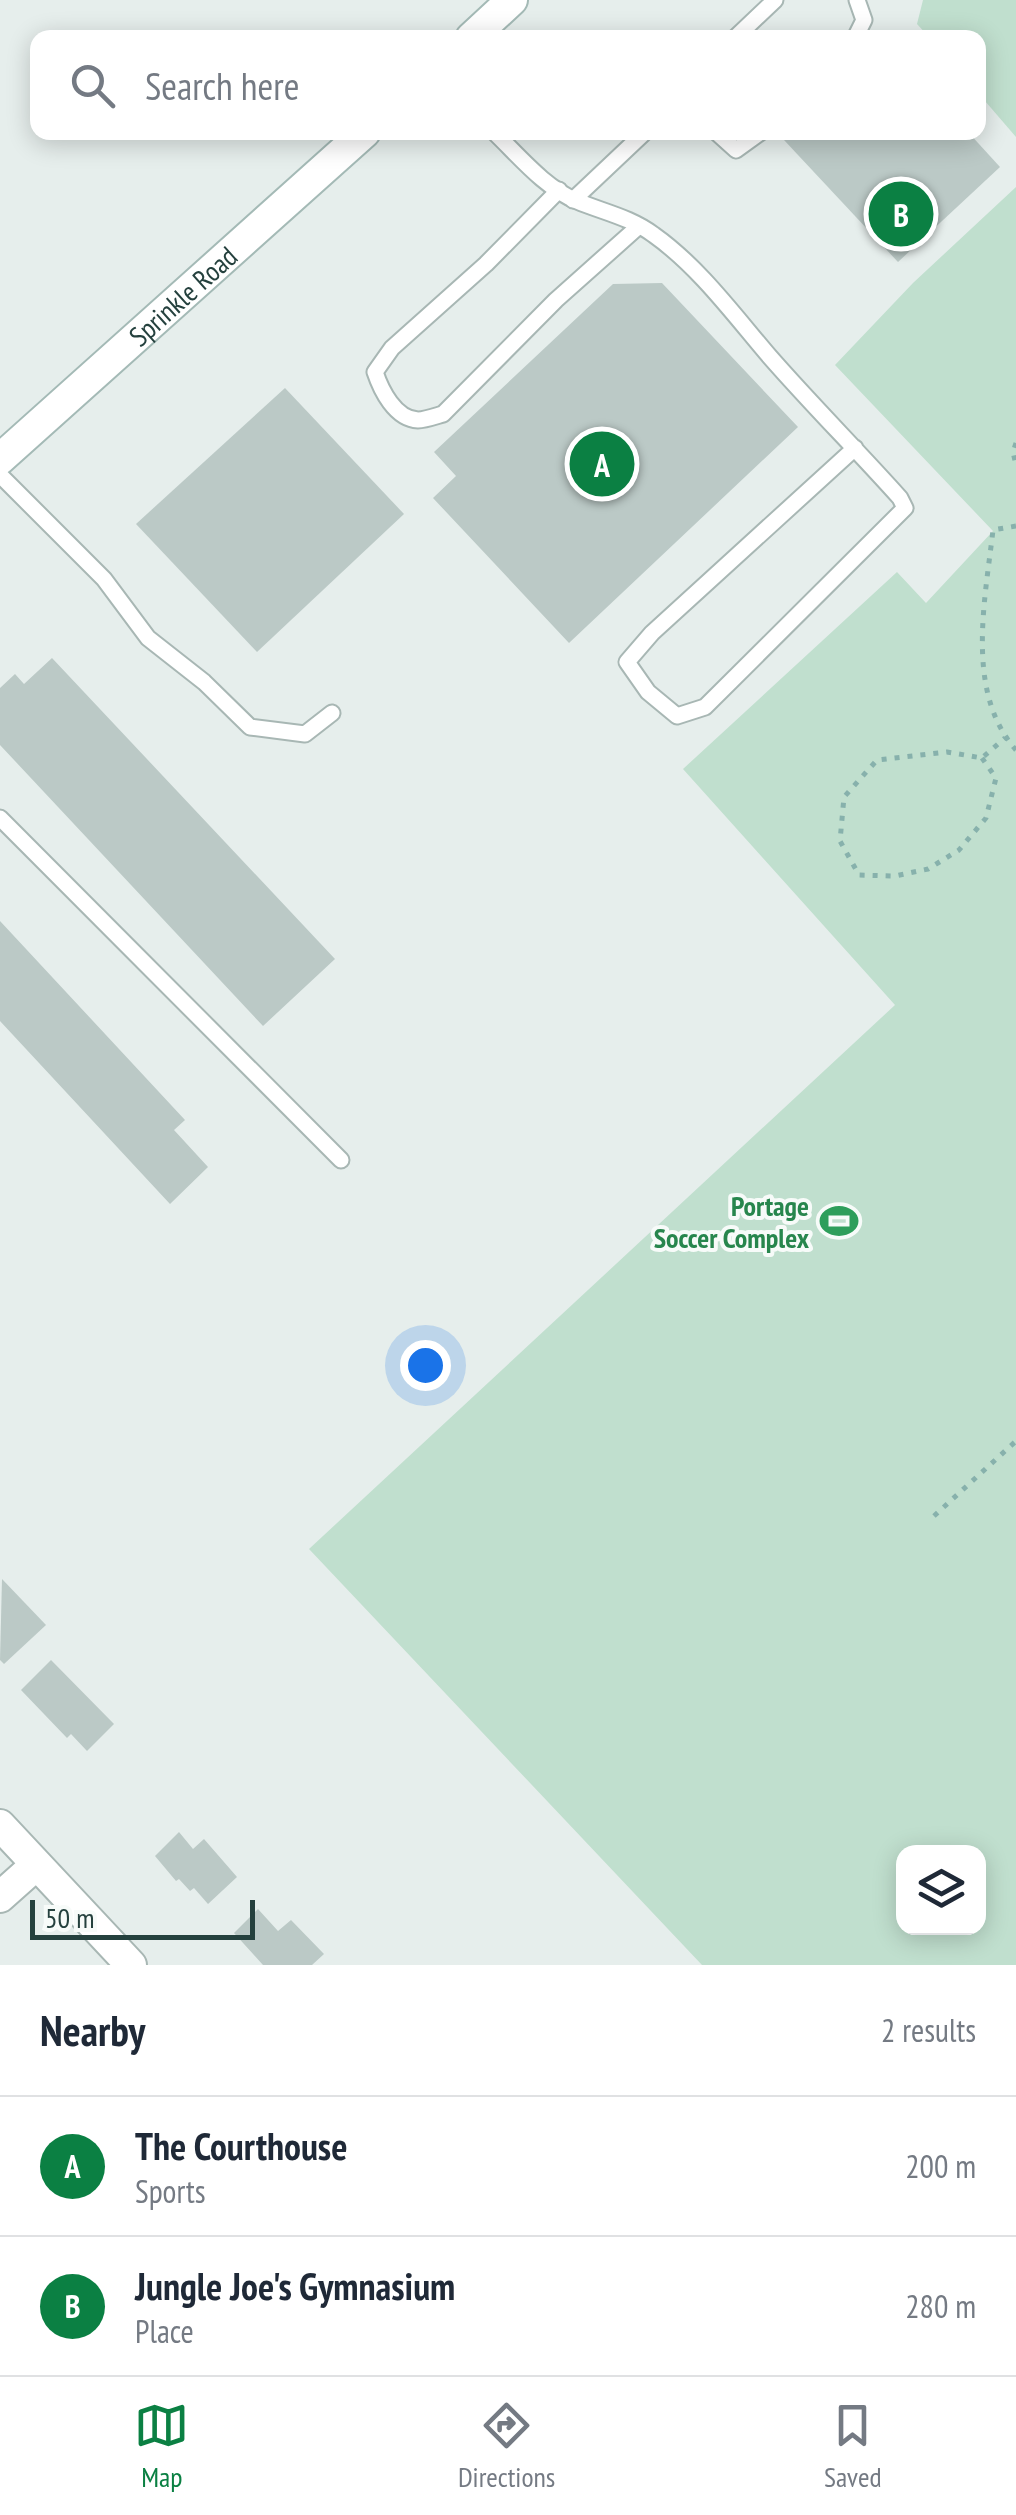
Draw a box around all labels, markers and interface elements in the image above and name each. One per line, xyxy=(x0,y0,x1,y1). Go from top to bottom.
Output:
search box xyxy=(30,30,986,140)
icon: search xyxy=(65,58,120,113)
text: Search here xyxy=(145,61,299,110)
pin: B xyxy=(868,176,934,252)
street label: Sprinkle Road xyxy=(121,237,244,354)
pin: A xyxy=(570,426,634,502)
place label: Portage Soccer Complex xyxy=(654,1187,810,1256)
sports icon: Portage Soccer Complex xyxy=(818,1200,860,1242)
your location xyxy=(400,1340,451,1391)
map controls xyxy=(896,1845,986,1935)
button: layers xyxy=(896,1845,986,1935)
scale bar xyxy=(30,1895,255,1940)
text: 50 m xyxy=(45,1899,94,1936)
text: Nearby xyxy=(40,2003,145,2058)
text: 2 results xyxy=(881,2009,976,2051)
text: The Courthouse xyxy=(135,2121,347,2170)
text: A xyxy=(64,2145,81,2187)
text: 200 m xyxy=(905,2145,976,2187)
text: Sports xyxy=(135,2170,206,2212)
text: Jungle Joe's Gymnasium xyxy=(135,2261,455,2310)
text: B xyxy=(65,2285,80,2327)
text: 280 m xyxy=(905,2285,976,2327)
text: Place xyxy=(135,2310,194,2352)
tab: Map xyxy=(134,2398,189,2495)
tab: Directions xyxy=(458,2398,555,2495)
tab: Saved xyxy=(824,2398,882,2495)

